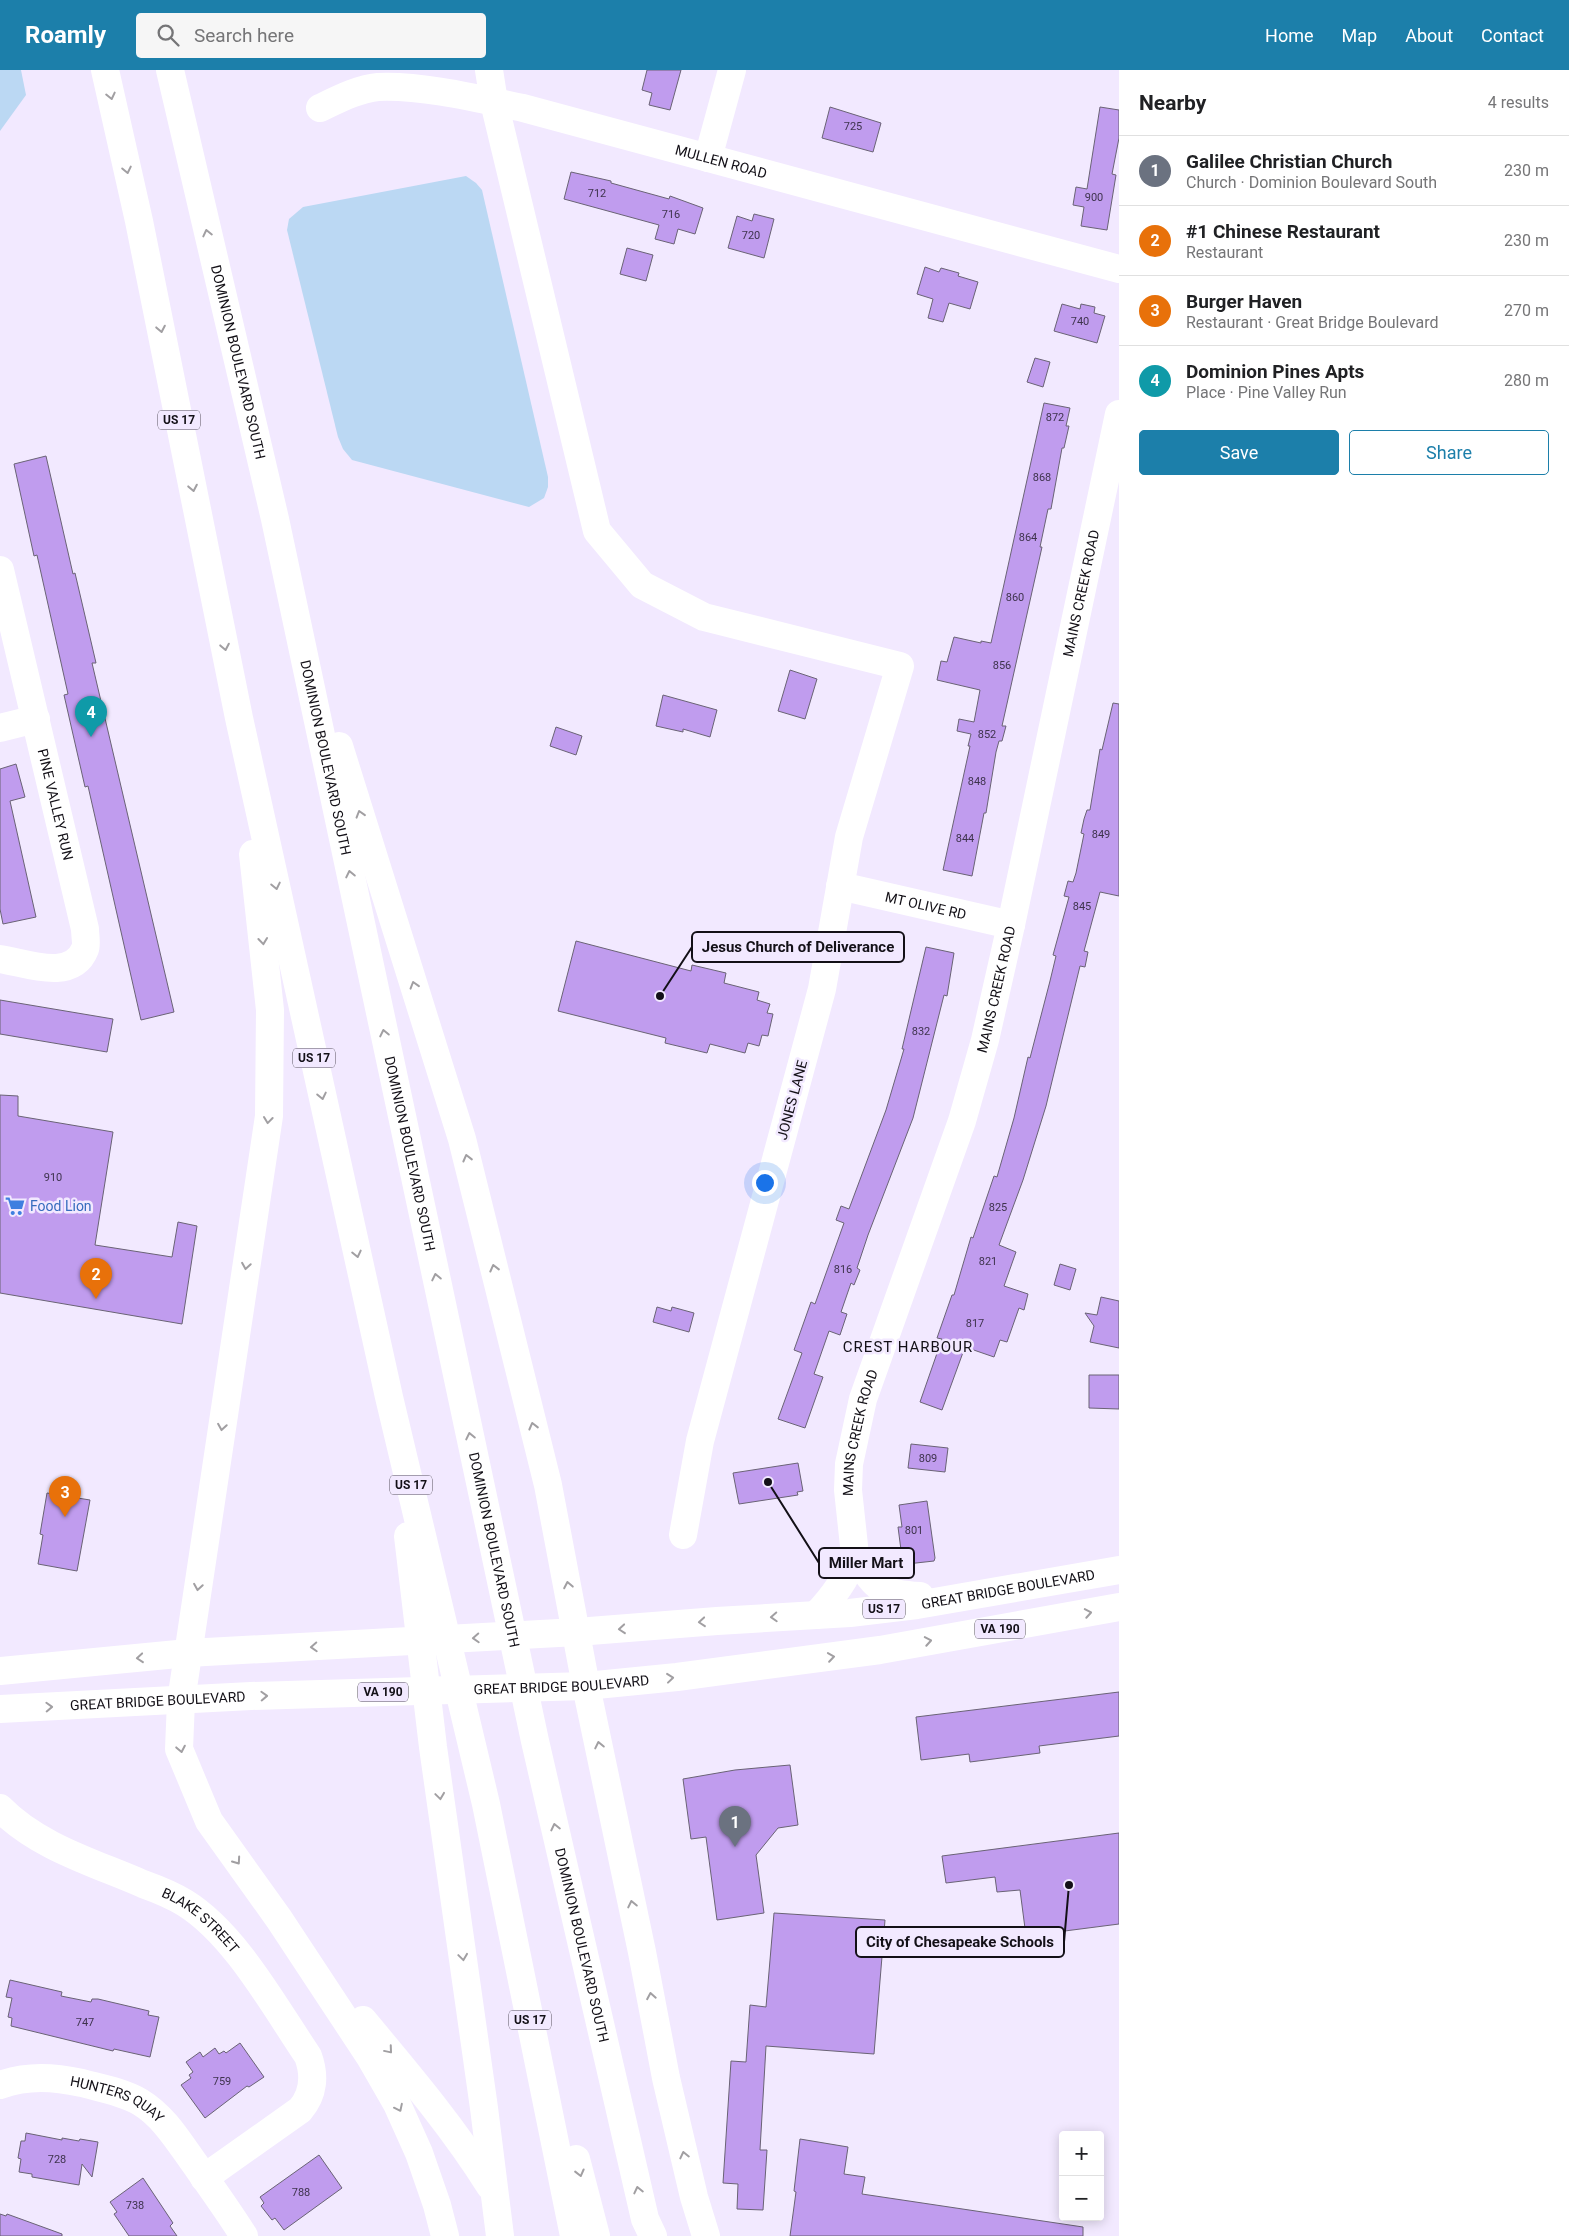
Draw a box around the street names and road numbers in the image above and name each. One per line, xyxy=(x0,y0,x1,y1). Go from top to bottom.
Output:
street label: MULLEN ROAD xyxy=(673,141,769,182)
street label: DOMINION BOULEVARD SOUTH xyxy=(208,263,269,461)
road number: US 17 xyxy=(158,410,200,430)
street label: MAINS CREEK ROAD xyxy=(1060,528,1102,658)
street label: DOMINION BOULEVARD SOUTH xyxy=(297,659,354,857)
street label: PINE VALLEY RUN xyxy=(35,747,76,862)
street label: MT OLIVE RD xyxy=(884,889,968,923)
street label: MAINS CREEK ROAD xyxy=(974,925,1019,1055)
road number: US 17 xyxy=(293,1048,335,1068)
street label: DOMINION BOULEVARD SOUTH xyxy=(382,1055,439,1253)
street label: JONES LANE xyxy=(774,1058,810,1142)
street label: MAINS CREEK ROAD xyxy=(840,1367,881,1496)
street label: DOMINION BOULEVARD SOUTH xyxy=(466,1451,523,1649)
road number: US 17 xyxy=(390,1476,432,1494)
street label: GREAT BRIDGE BOULEVARD xyxy=(920,1566,1096,1612)
road number: US 17 xyxy=(863,1600,905,1618)
road number: VA 190 xyxy=(975,1620,1025,1638)
street label: GREAT BRIDGE BOULEVARD xyxy=(473,1672,650,1697)
road number: VA 190 xyxy=(358,1682,408,1701)
street label: GREAT BRIDGE BOULEVARD xyxy=(70,1688,246,1713)
street label: DOMINION BOULEVARD SOUTH xyxy=(552,1846,612,2044)
street label: BLAKE STREET xyxy=(159,1884,243,1957)
road number: US 17 xyxy=(509,2010,551,2030)
street label: HUNTERS QUAY xyxy=(69,2073,168,2126)

